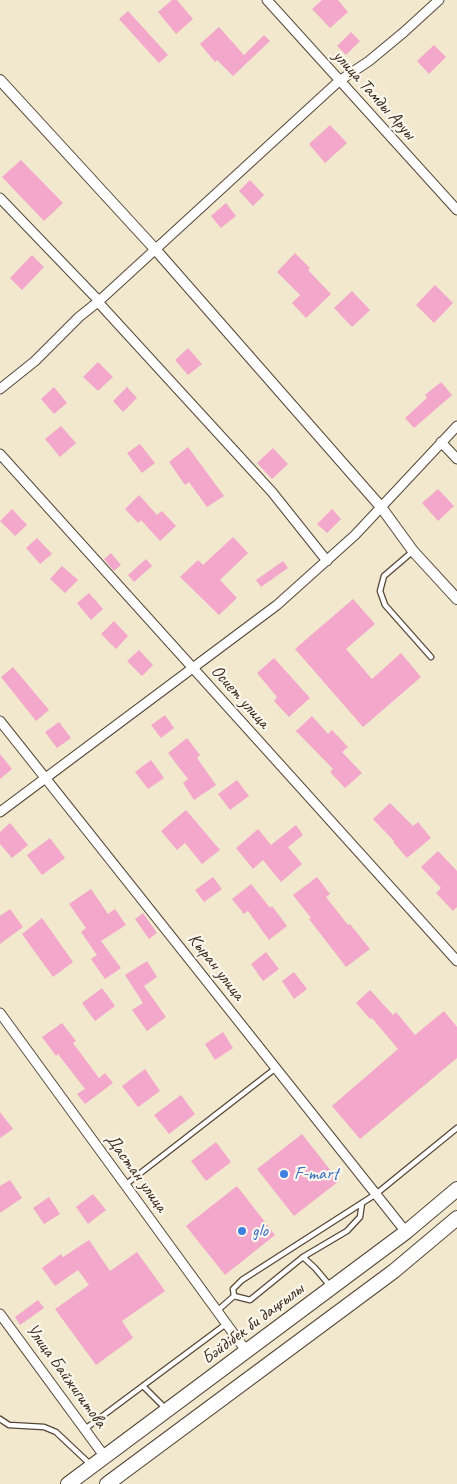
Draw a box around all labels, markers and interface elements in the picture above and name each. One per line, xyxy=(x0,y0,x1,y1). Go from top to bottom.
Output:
street label: улица Тамды Аруы xyxy=(328,46,420,144)
street label: Осиет улица xyxy=(206,661,274,733)
street label: Кыран улица xyxy=(183,929,249,1005)
street label: Дастан улица xyxy=(100,1129,172,1217)
place label: F-mart xyxy=(294,1163,338,1185)
marker: F-mart xyxy=(278,1168,290,1180)
place label: glo xyxy=(252,1220,268,1242)
marker: glo xyxy=(236,1225,248,1237)
street label: Бәйдібек би даңғылы xyxy=(198,1279,308,1369)
street label: Улица Байжигитова xyxy=(21,1320,111,1432)

